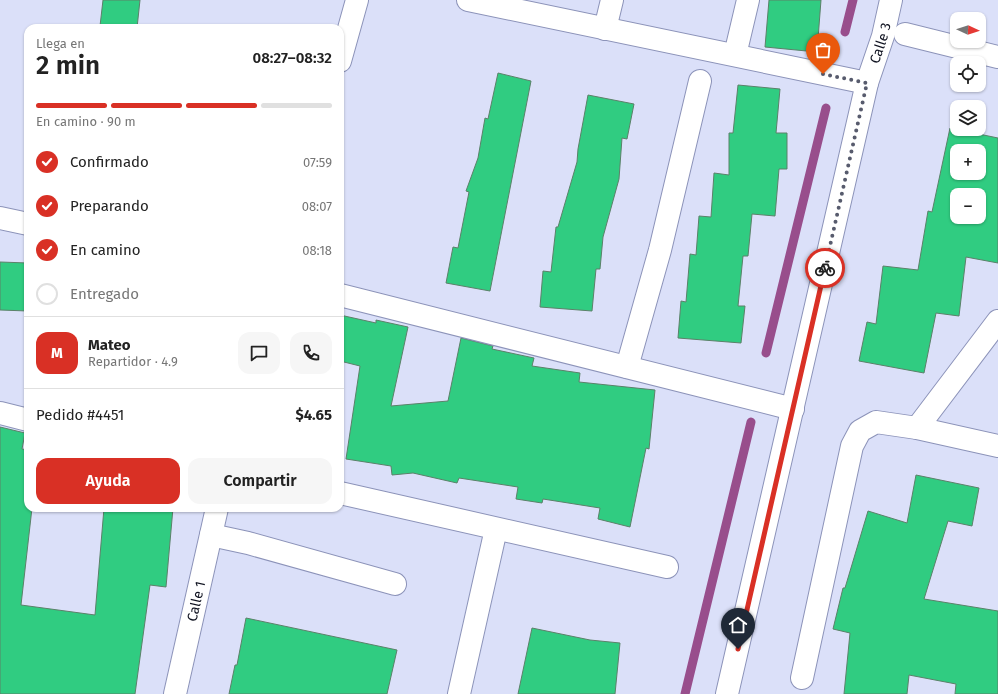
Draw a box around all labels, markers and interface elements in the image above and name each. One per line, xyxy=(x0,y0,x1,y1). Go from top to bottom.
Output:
north arrow xyxy=(950,12,986,48)
map controls xyxy=(950,12,986,224)
street label: Calle 3 xyxy=(866,21,894,66)
pin xyxy=(806,33,840,74)
text: Llega en xyxy=(36,36,85,51)
icon: bag xyxy=(812,39,834,61)
text: 08:27–08:32 xyxy=(252,49,332,67)
text: 2 min xyxy=(36,50,100,81)
button: locate xyxy=(950,56,986,92)
button: layers xyxy=(950,100,986,136)
text: En camino · 90 m xyxy=(36,114,136,129)
button: + xyxy=(950,144,986,180)
icon: check xyxy=(36,151,58,173)
text: Confirmado xyxy=(70,153,149,171)
text: 07:59 xyxy=(303,155,332,170)
button: − xyxy=(950,188,986,224)
icon: check xyxy=(36,195,58,217)
text: Preparando xyxy=(70,197,149,215)
text: 08:07 xyxy=(302,199,332,214)
icon: check xyxy=(36,239,58,261)
text: En camino xyxy=(70,241,140,259)
text: 08:18 xyxy=(302,243,332,258)
courier xyxy=(805,248,845,288)
icon: bike xyxy=(814,257,836,279)
text: Entregado xyxy=(70,285,139,303)
button: chat xyxy=(238,332,280,374)
button: phone xyxy=(290,332,332,374)
text: Mateo xyxy=(88,336,131,354)
text: M xyxy=(51,344,63,362)
text: Repartidor · 4.9 xyxy=(88,354,178,369)
text: Pedido #4451 xyxy=(36,406,124,424)
text: $4.65 xyxy=(295,406,332,424)
button: Ayuda xyxy=(36,458,180,504)
button: Compartir xyxy=(188,458,332,504)
street label: Calle 1 xyxy=(183,580,209,623)
pin xyxy=(721,608,755,649)
icon: home xyxy=(727,614,749,636)

